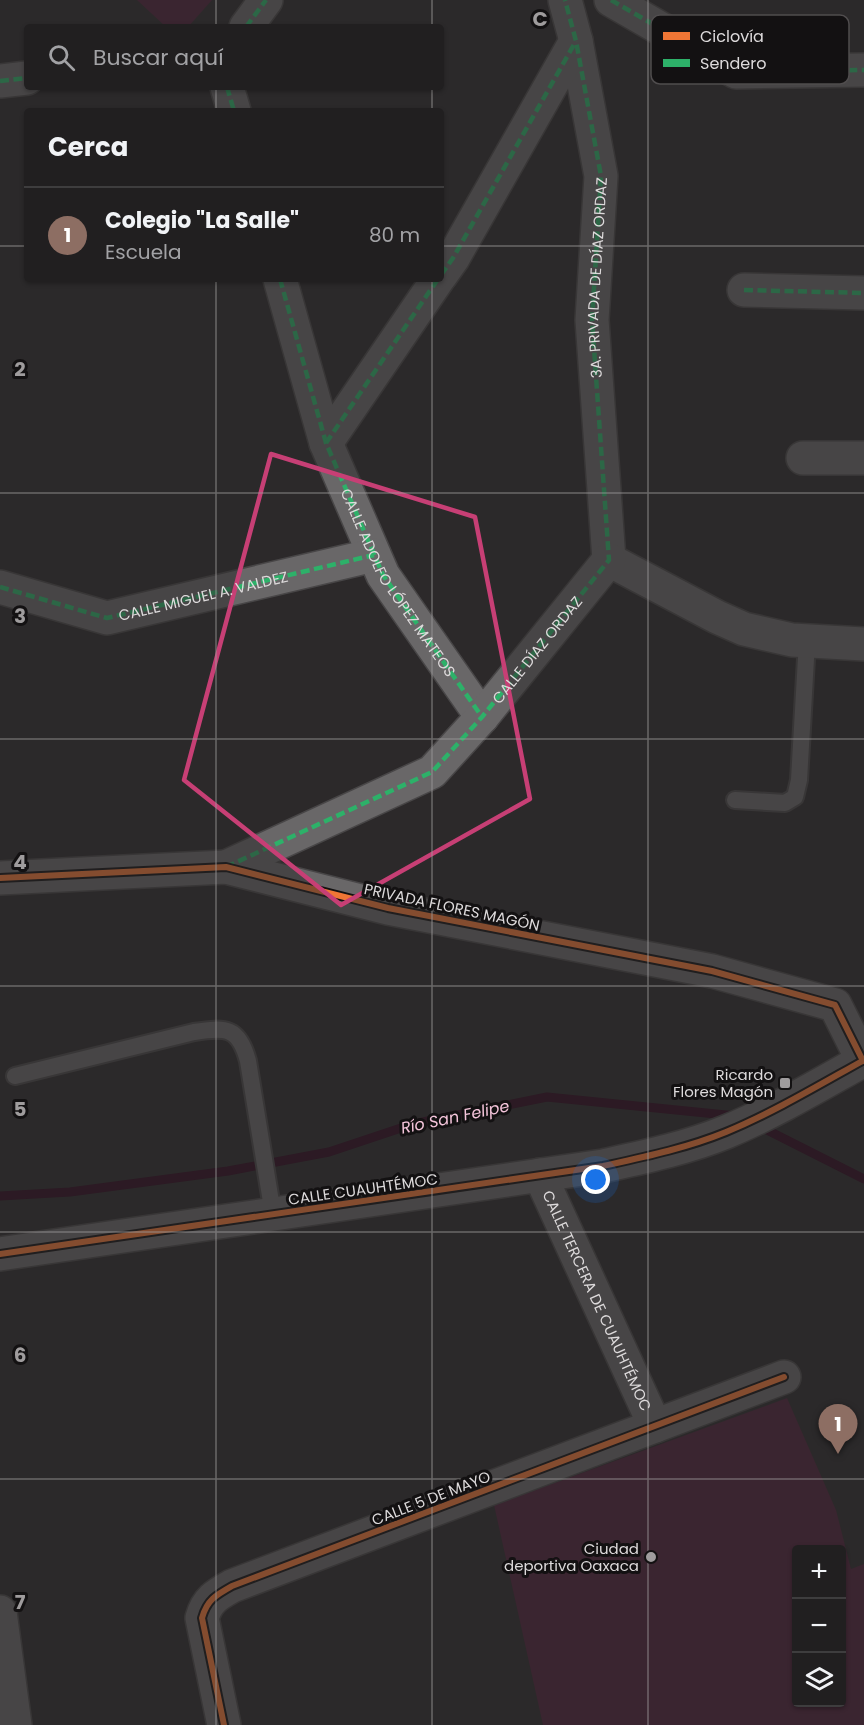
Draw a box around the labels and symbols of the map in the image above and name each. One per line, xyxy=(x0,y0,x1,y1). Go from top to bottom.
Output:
text: C xyxy=(532,5,548,33)
legend xyxy=(651,15,849,84)
text: Ciclovía xyxy=(700,25,764,48)
text: Sendero xyxy=(700,52,767,75)
street label: 3A. PRIVADA DE DÍAZ ORDAZ xyxy=(581,177,611,379)
text: 2 xyxy=(14,355,26,383)
street label: CALLE ADOLFO LÓPEZ MATEOS xyxy=(336,485,461,681)
street label: CALLE MIGUEL A. VALDEZ xyxy=(116,565,290,626)
street label: CALLE DÍAZ ORDAZ xyxy=(487,591,587,708)
text: 3 xyxy=(14,602,26,630)
text: 4 xyxy=(13,848,27,876)
street label: PRIVADA FLORES MAGÓN xyxy=(362,878,542,936)
place label: Ricardo Flores Magón xyxy=(673,1064,773,1102)
marker: Ricardo Flores Magón xyxy=(778,1076,792,1090)
water label: Río San Felipe xyxy=(399,1094,511,1140)
text: 5 xyxy=(14,1095,27,1123)
your location xyxy=(581,1165,610,1194)
street label: CALLE CUAUHTÉMOC xyxy=(287,1168,439,1210)
street label: CALLE TERCERA DE CUAUHTÉMOC xyxy=(538,1187,657,1414)
text: 6 xyxy=(14,1341,26,1369)
pin: 1 xyxy=(818,1404,858,1454)
street label: CALLE 5 DE MAYO xyxy=(369,1466,494,1530)
place label: Ciudad deportiva Oaxaca xyxy=(504,1538,639,1576)
marker: Ciudad deportiva Oaxaca xyxy=(644,1550,658,1564)
text: 7 xyxy=(15,1588,26,1616)

